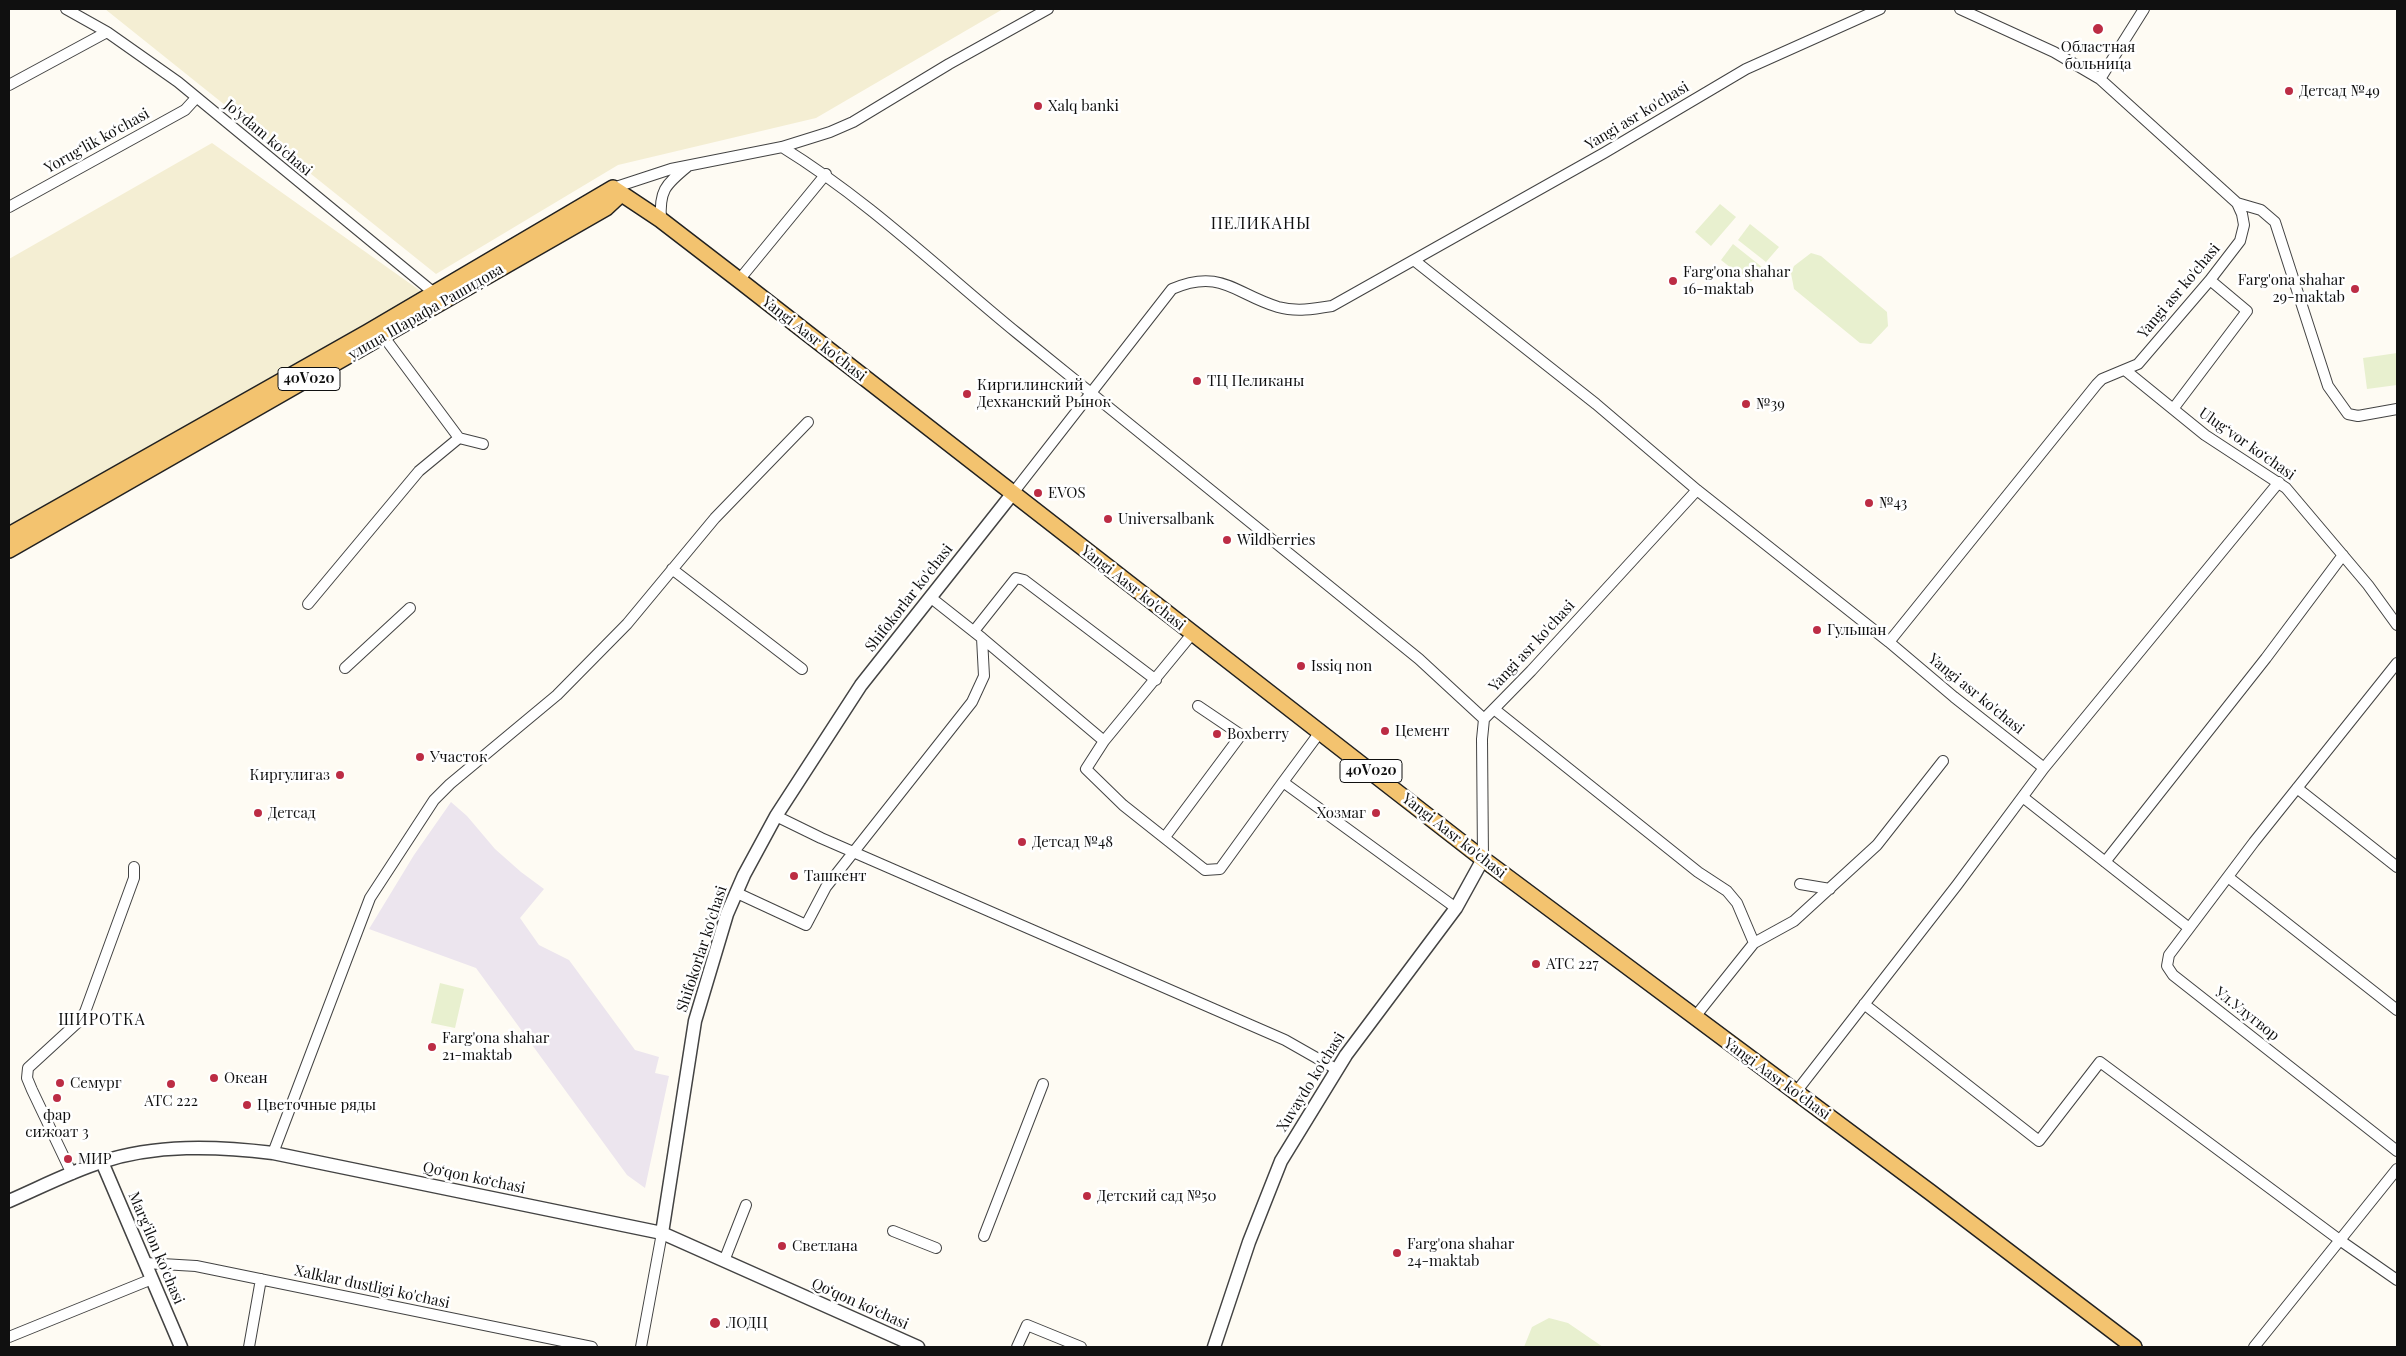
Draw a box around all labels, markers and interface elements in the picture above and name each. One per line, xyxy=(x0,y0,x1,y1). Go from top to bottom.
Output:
marker: Областная больница xyxy=(2091,22,2105,36)
place label: Областная больница xyxy=(2061,38,2135,73)
street label: Yangi asr ko'chasi xyxy=(1582,78,1692,154)
place label: Детсад №49 xyxy=(2299,82,2380,100)
marker: Детсад №49 xyxy=(2283,85,2295,97)
street label: Jo'ydam ko'chasi xyxy=(220,96,316,180)
place label: Xalq banki xyxy=(1048,97,1119,115)
marker: Xalq banki xyxy=(1032,100,1044,112)
street label: Yorugʻlik koʻchasi xyxy=(41,105,153,177)
district label: ПЕЛИКАНЫ xyxy=(1210,214,1312,234)
street label: Yangi asr ko'chasi xyxy=(2134,240,2224,342)
street label: улица Шарафа Рашидова xyxy=(345,260,507,364)
place label: Farg'ona shahar 16-maktab xyxy=(1683,263,1790,298)
place label: Farg'ona shahar 29-maktab xyxy=(2238,271,2345,306)
marker: Farg'ona shahar 16-maktab xyxy=(1667,275,1679,287)
marker: Farg'ona shahar 29-maktab xyxy=(2349,283,2361,295)
street label: Yangi Aasr ko'chasi xyxy=(758,293,870,385)
road number: 40V020 xyxy=(278,368,340,390)
place label: ТЦ Пеликаны xyxy=(1207,372,1304,390)
marker: ТЦ Пеликаны xyxy=(1191,375,1203,387)
place label: Киргилинский Дехканский Рынок xyxy=(977,376,1111,411)
marker: Киргилинский Дехканский Рынок xyxy=(961,388,973,400)
place label: №39 xyxy=(1756,395,1785,413)
marker: №39 xyxy=(1740,398,1752,410)
street label: Ulugʻvor koʻchasi xyxy=(2195,404,2299,484)
place label: EVOS xyxy=(1048,484,1086,502)
marker: EVOS xyxy=(1032,487,1044,499)
place label: №43 xyxy=(1879,494,1907,512)
marker: №43 xyxy=(1863,497,1875,509)
place label: Universalbank xyxy=(1118,510,1214,528)
marker: Universalbank xyxy=(1102,513,1114,525)
place label: Wildberries xyxy=(1237,531,1316,549)
marker: Wildberries xyxy=(1221,534,1233,546)
street label: Shifokorlar ko'chasi xyxy=(861,541,957,655)
street label: Yangi Aasr ko'chasi xyxy=(1077,542,1189,634)
street label: Yangi asr ko'chasi xyxy=(1485,597,1579,695)
place label: Гульшан xyxy=(1827,621,1886,639)
marker: Гульшан xyxy=(1811,624,1823,636)
street label: Yangi asr ko'chasi xyxy=(1925,650,2027,738)
place label: Issiq non xyxy=(1311,657,1372,675)
marker: Issiq non xyxy=(1295,660,1307,672)
place label: Цемент xyxy=(1395,722,1450,740)
place label: Boxberry xyxy=(1227,725,1289,743)
marker: Цемент xyxy=(1379,725,1391,737)
marker: Boxberry xyxy=(1211,728,1223,740)
place label: Участок xyxy=(430,748,488,766)
marker: Участок xyxy=(414,751,426,763)
road number: 40V020 xyxy=(1340,759,1402,782)
place label: Киргулигаз xyxy=(249,766,330,784)
marker: Киргулигаз xyxy=(334,769,346,781)
street label: Yangi Aasr ko'chasi xyxy=(1398,790,1510,882)
place label: Детсад xyxy=(268,804,316,822)
place label: Хозмаг xyxy=(1317,804,1366,822)
marker: Детсад xyxy=(252,807,264,819)
marker: Хозмаг xyxy=(1370,807,1382,819)
place label: Детсад №48 xyxy=(1032,833,1113,851)
marker: Детсад №48 xyxy=(1016,836,1028,848)
place label: Ташкент xyxy=(804,867,867,885)
marker: Ташкент xyxy=(788,870,800,882)
street label: Shifokorlar ko'chasi xyxy=(673,884,731,1014)
place label: АТС 227 xyxy=(1546,955,1599,973)
marker: АТС 227 xyxy=(1530,958,1542,970)
street label: Ул.Улугвор xyxy=(2211,983,2283,1045)
district label: ШИРОТКА xyxy=(57,1010,147,1030)
place label: Farg'ona shahar 21-maktab xyxy=(442,1029,549,1064)
street label: Xuvaydo ko'chasi xyxy=(1273,1029,1349,1135)
street label: Yangi Aasr ko'chasi xyxy=(1720,1034,1834,1124)
marker: Farg'ona shahar 21-maktab xyxy=(426,1041,438,1053)
place label: Океан xyxy=(224,1069,268,1087)
marker: Океан xyxy=(208,1072,220,1084)
place label: Семург xyxy=(70,1074,122,1092)
marker: Семург xyxy=(54,1077,66,1089)
marker: АТС 222 xyxy=(165,1078,177,1090)
marker: фар сижоат 3 xyxy=(51,1092,63,1104)
place label: АТС 222 xyxy=(144,1092,198,1110)
place label: Цветочные ряды xyxy=(257,1096,376,1114)
marker: Цветочные ряды xyxy=(241,1099,253,1111)
place label: фар сижоат 3 xyxy=(25,1106,89,1141)
place label: МИР xyxy=(78,1150,111,1168)
marker: МИР xyxy=(62,1153,74,1165)
street label: Qoʻqon koʻchasi xyxy=(421,1158,527,1198)
place label: Детский сад №50 xyxy=(1097,1187,1217,1205)
street label: Marg'ilon ko'chasi xyxy=(124,1189,188,1307)
marker: Детский сад №50 xyxy=(1081,1190,1093,1202)
place label: Farg'ona shahar 24-maktab xyxy=(1407,1235,1514,1270)
place label: Светлана xyxy=(792,1237,858,1255)
marker: Светлана xyxy=(776,1240,788,1252)
marker: Farg'ona shahar 24-maktab xyxy=(1391,1247,1403,1259)
street label: Xalklar dustligi ko'chasi xyxy=(293,1262,451,1312)
street label: Qoʻqon koʻchasi xyxy=(809,1275,911,1333)
place label: ЛОДЦ xyxy=(726,1314,768,1332)
marker: ЛОДЦ xyxy=(708,1316,722,1330)

